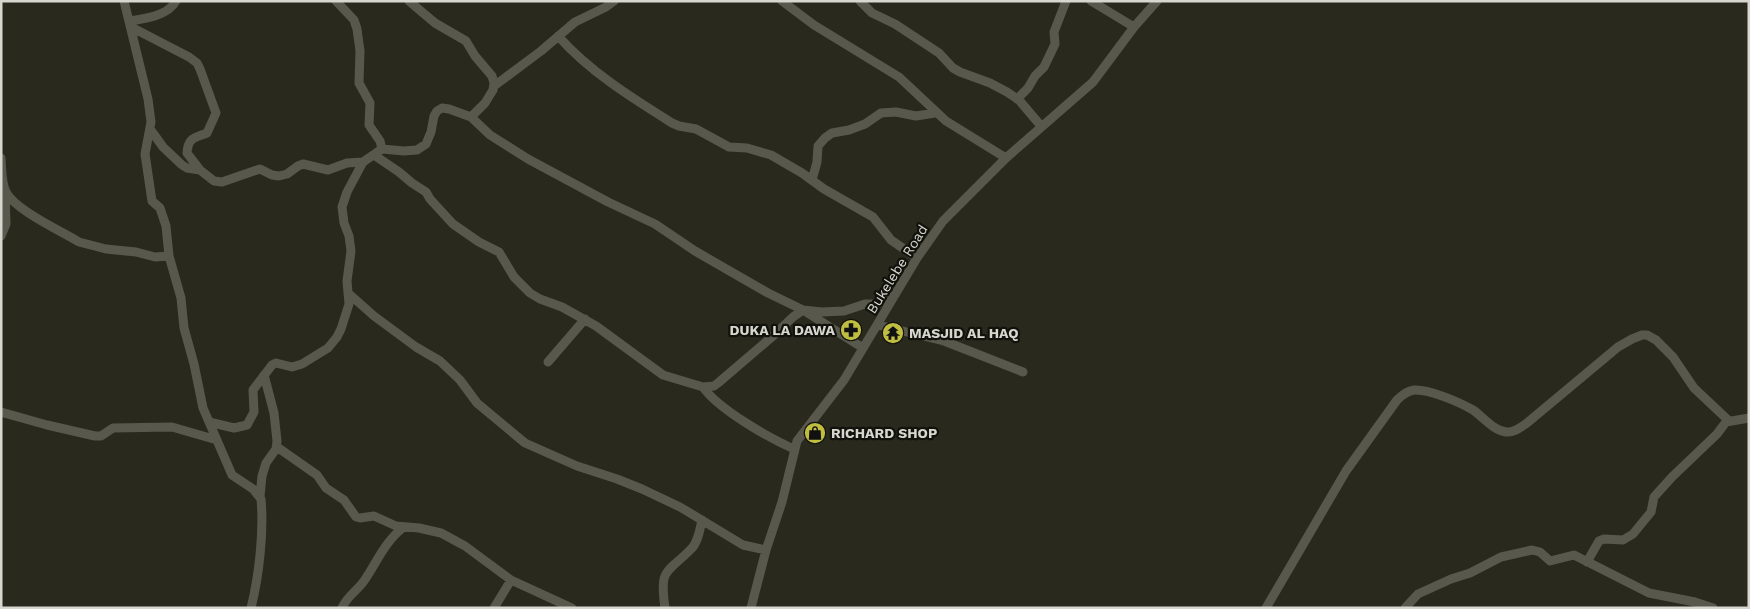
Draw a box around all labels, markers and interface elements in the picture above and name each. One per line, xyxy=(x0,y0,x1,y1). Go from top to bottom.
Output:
street label: Bukelebe Road xyxy=(863,222,931,316)
pharmacy icon: DUKA LA DAWA xyxy=(839,318,863,342)
temple icon: MASJID AL HAQ xyxy=(881,321,905,345)
place label: DUKA LA DAWA xyxy=(729,322,836,338)
place label: MASJID AL HAQ xyxy=(909,325,1019,341)
shop icon: RICHARD SHOP xyxy=(803,421,827,445)
place label: RICHARD SHOP xyxy=(831,425,937,441)

